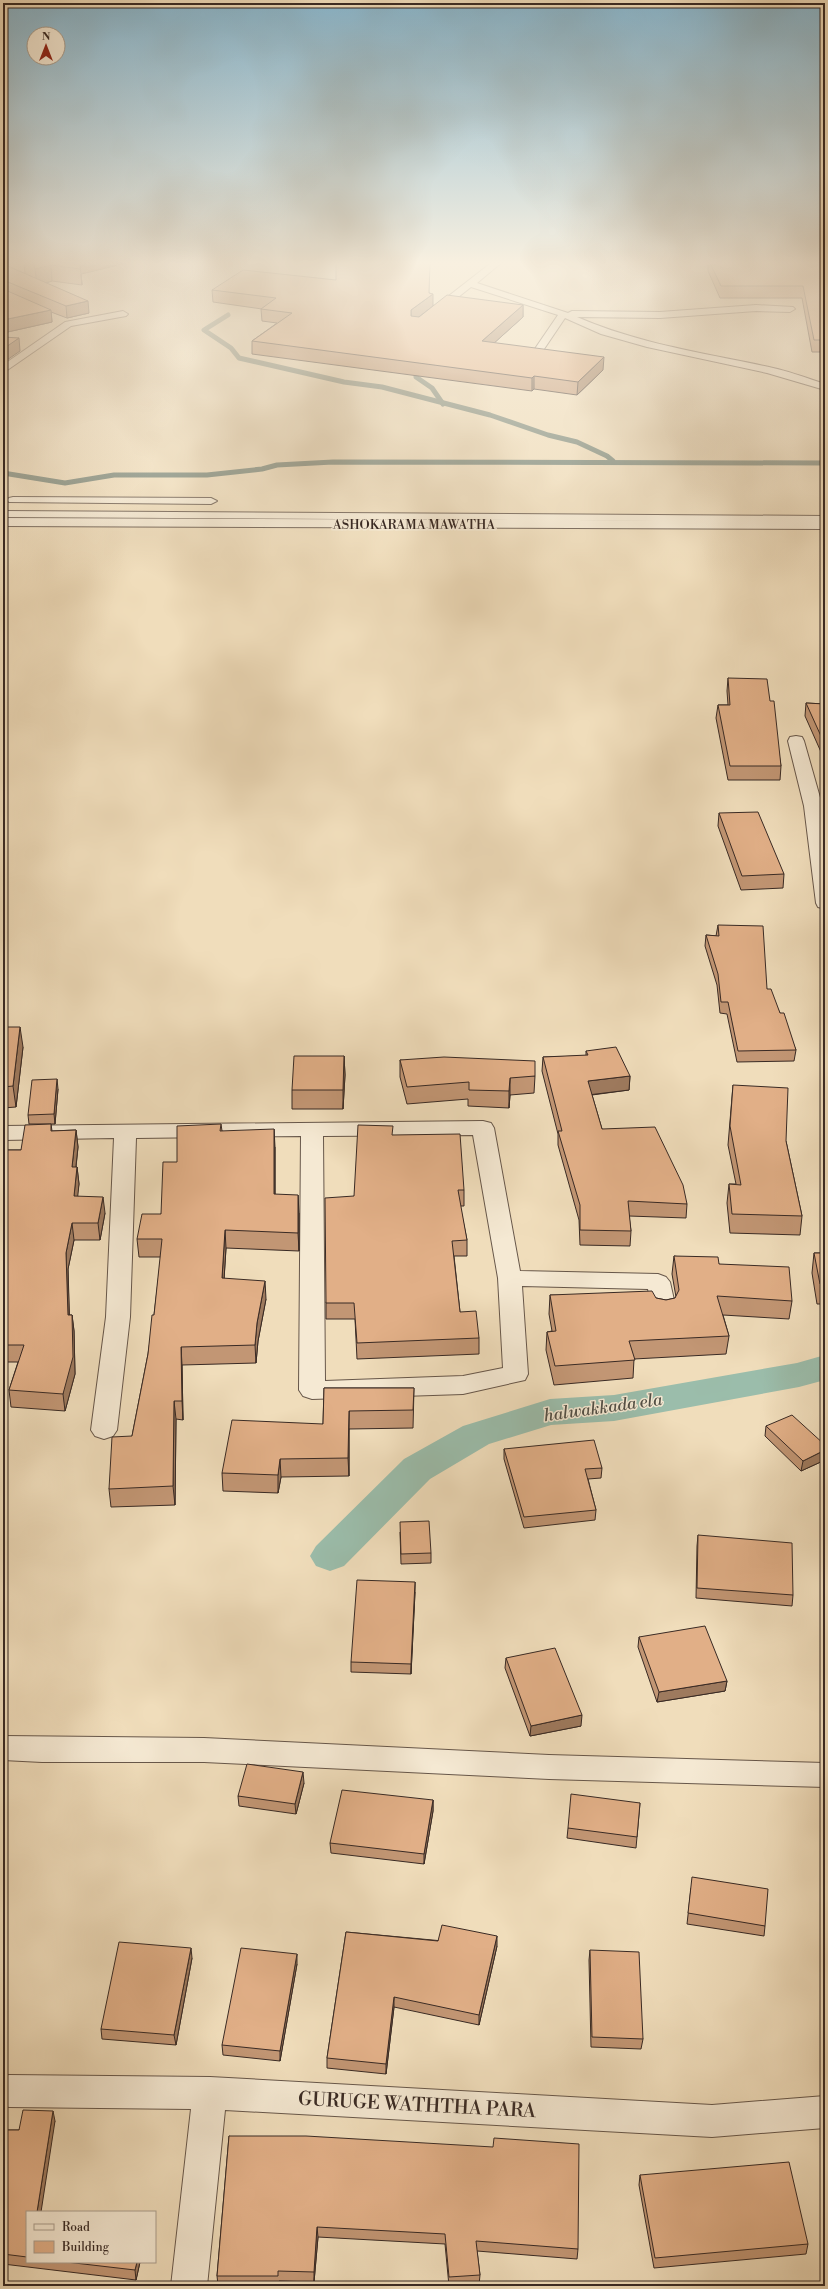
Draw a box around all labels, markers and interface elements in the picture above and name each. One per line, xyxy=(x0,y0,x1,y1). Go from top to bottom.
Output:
north arrow xyxy=(26,26,66,66)
text: N xyxy=(42,30,51,44)
street label: ASHOKARAMA MAWATHA xyxy=(332,517,496,533)
water label: halwakkada ela xyxy=(543,1389,664,1427)
street label: GURUGE WATHTHA PARA xyxy=(297,2087,537,2123)
legend xyxy=(26,2211,156,2263)
text: Road xyxy=(62,2220,90,2235)
text: Building xyxy=(61,2240,110,2255)

